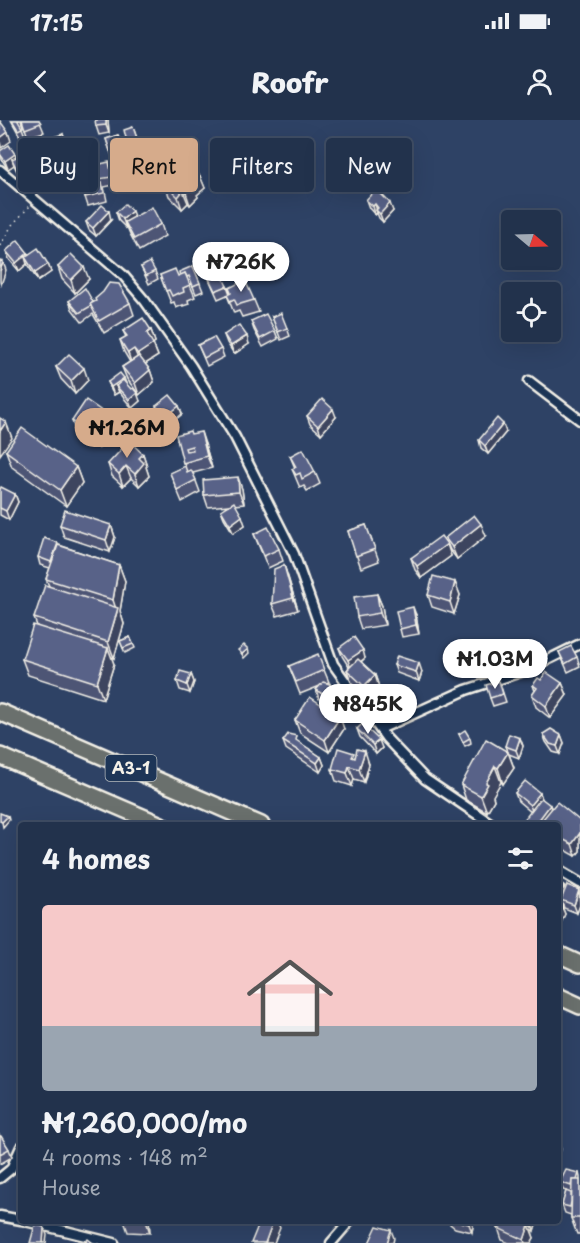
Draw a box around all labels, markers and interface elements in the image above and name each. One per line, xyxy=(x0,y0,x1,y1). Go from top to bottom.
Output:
text: 17:15 xyxy=(30,5,84,38)
text: Roofr xyxy=(251,61,329,102)
icon: back xyxy=(24,65,57,98)
icon: person xyxy=(523,65,556,98)
chip: Buy xyxy=(18,138,98,192)
chip: Rent xyxy=(110,138,198,192)
chip: Filters xyxy=(210,138,314,192)
chip: New xyxy=(326,138,412,192)
north arrow xyxy=(501,210,561,270)
map controls xyxy=(501,210,561,342)
pin: ₦726K xyxy=(199,242,283,293)
text: ₦726K xyxy=(206,246,276,276)
button: locate xyxy=(501,282,561,342)
pin: ₦1.26M xyxy=(78,408,176,459)
text: ₦1.26M xyxy=(89,412,165,442)
pin: ₦1.03M xyxy=(446,639,544,690)
text: ₦1.03M xyxy=(457,643,533,673)
pin: ₦845K xyxy=(326,684,410,735)
text: ₦845K xyxy=(333,688,403,718)
road number: A3-1 xyxy=(106,755,156,781)
text: 4 homes xyxy=(42,839,150,878)
icon: filters xyxy=(504,842,537,875)
icon: home xyxy=(236,944,344,1052)
text: ₦1,260,000/mo xyxy=(42,1103,247,1142)
text: 4 rooms · 148 m² xyxy=(42,1142,208,1172)
text: House xyxy=(42,1172,101,1202)

